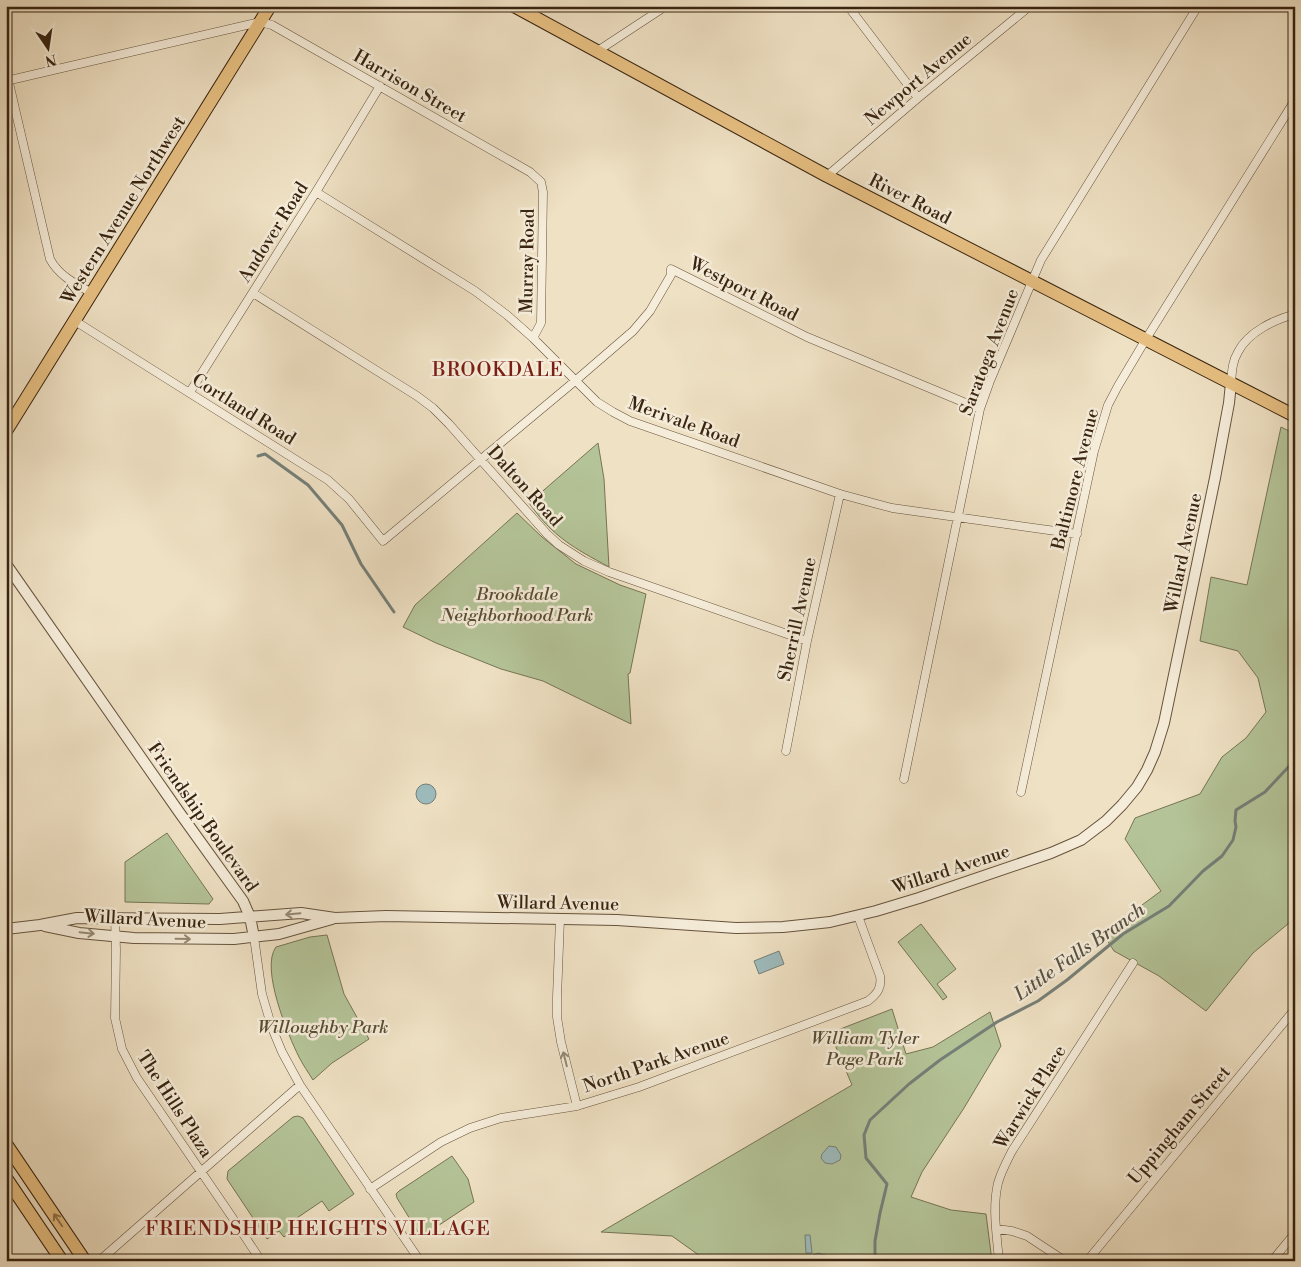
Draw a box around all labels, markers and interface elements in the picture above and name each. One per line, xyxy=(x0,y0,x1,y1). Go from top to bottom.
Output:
north arrow xyxy=(22,22,72,72)
street label: Newport Avenue xyxy=(860,28,977,131)
street label: Harrison Street xyxy=(349,45,471,128)
text: N xyxy=(43,50,58,70)
street label: Western Avenue Northwest xyxy=(55,111,191,310)
street label: River Road xyxy=(865,169,955,230)
street label: Andover Road xyxy=(233,177,314,288)
street label: Murray Road xyxy=(515,207,540,314)
street label: Westport Road xyxy=(685,252,803,327)
street label: Saratoga Avenue xyxy=(955,286,1024,419)
district label: BROOKDALE xyxy=(431,358,564,382)
street label: Cortland Road xyxy=(188,368,301,451)
street label: Merivale Road xyxy=(625,392,743,454)
street label: Baltimore Avenue xyxy=(1047,406,1104,553)
street label: Dalton Road xyxy=(482,441,567,532)
street label: Willard Avenue xyxy=(1159,491,1207,616)
street label: Sherrill Avenue xyxy=(773,555,822,683)
park label: Brookdale Neighborhood Park xyxy=(440,583,593,627)
street label: Friendship Boulevard xyxy=(142,738,263,897)
street label: Willard Avenue xyxy=(889,840,1013,900)
street label: Willard Avenue xyxy=(496,891,619,916)
water label: Little Falls Branch xyxy=(1009,898,1150,1006)
street label: Willard Avenue xyxy=(82,905,207,934)
one-way arrow xyxy=(285,909,301,919)
one-way arrow xyxy=(78,929,94,938)
one-way arrow xyxy=(175,934,191,943)
park label: Willoughby Park xyxy=(257,1016,389,1039)
street label: North Park Avenue xyxy=(580,1027,732,1098)
park label: William Tyler Page Park xyxy=(811,1027,919,1071)
street label: Warwick Place xyxy=(989,1041,1071,1154)
street label: The Hills Plaza xyxy=(131,1046,218,1163)
one-way arrow xyxy=(560,1051,569,1067)
street label: Uppingham Street xyxy=(1123,1061,1236,1189)
one-way arrow xyxy=(53,1214,63,1228)
district label: FRIENDSHIP HEIGHTS VILLAGE xyxy=(145,1217,491,1242)

